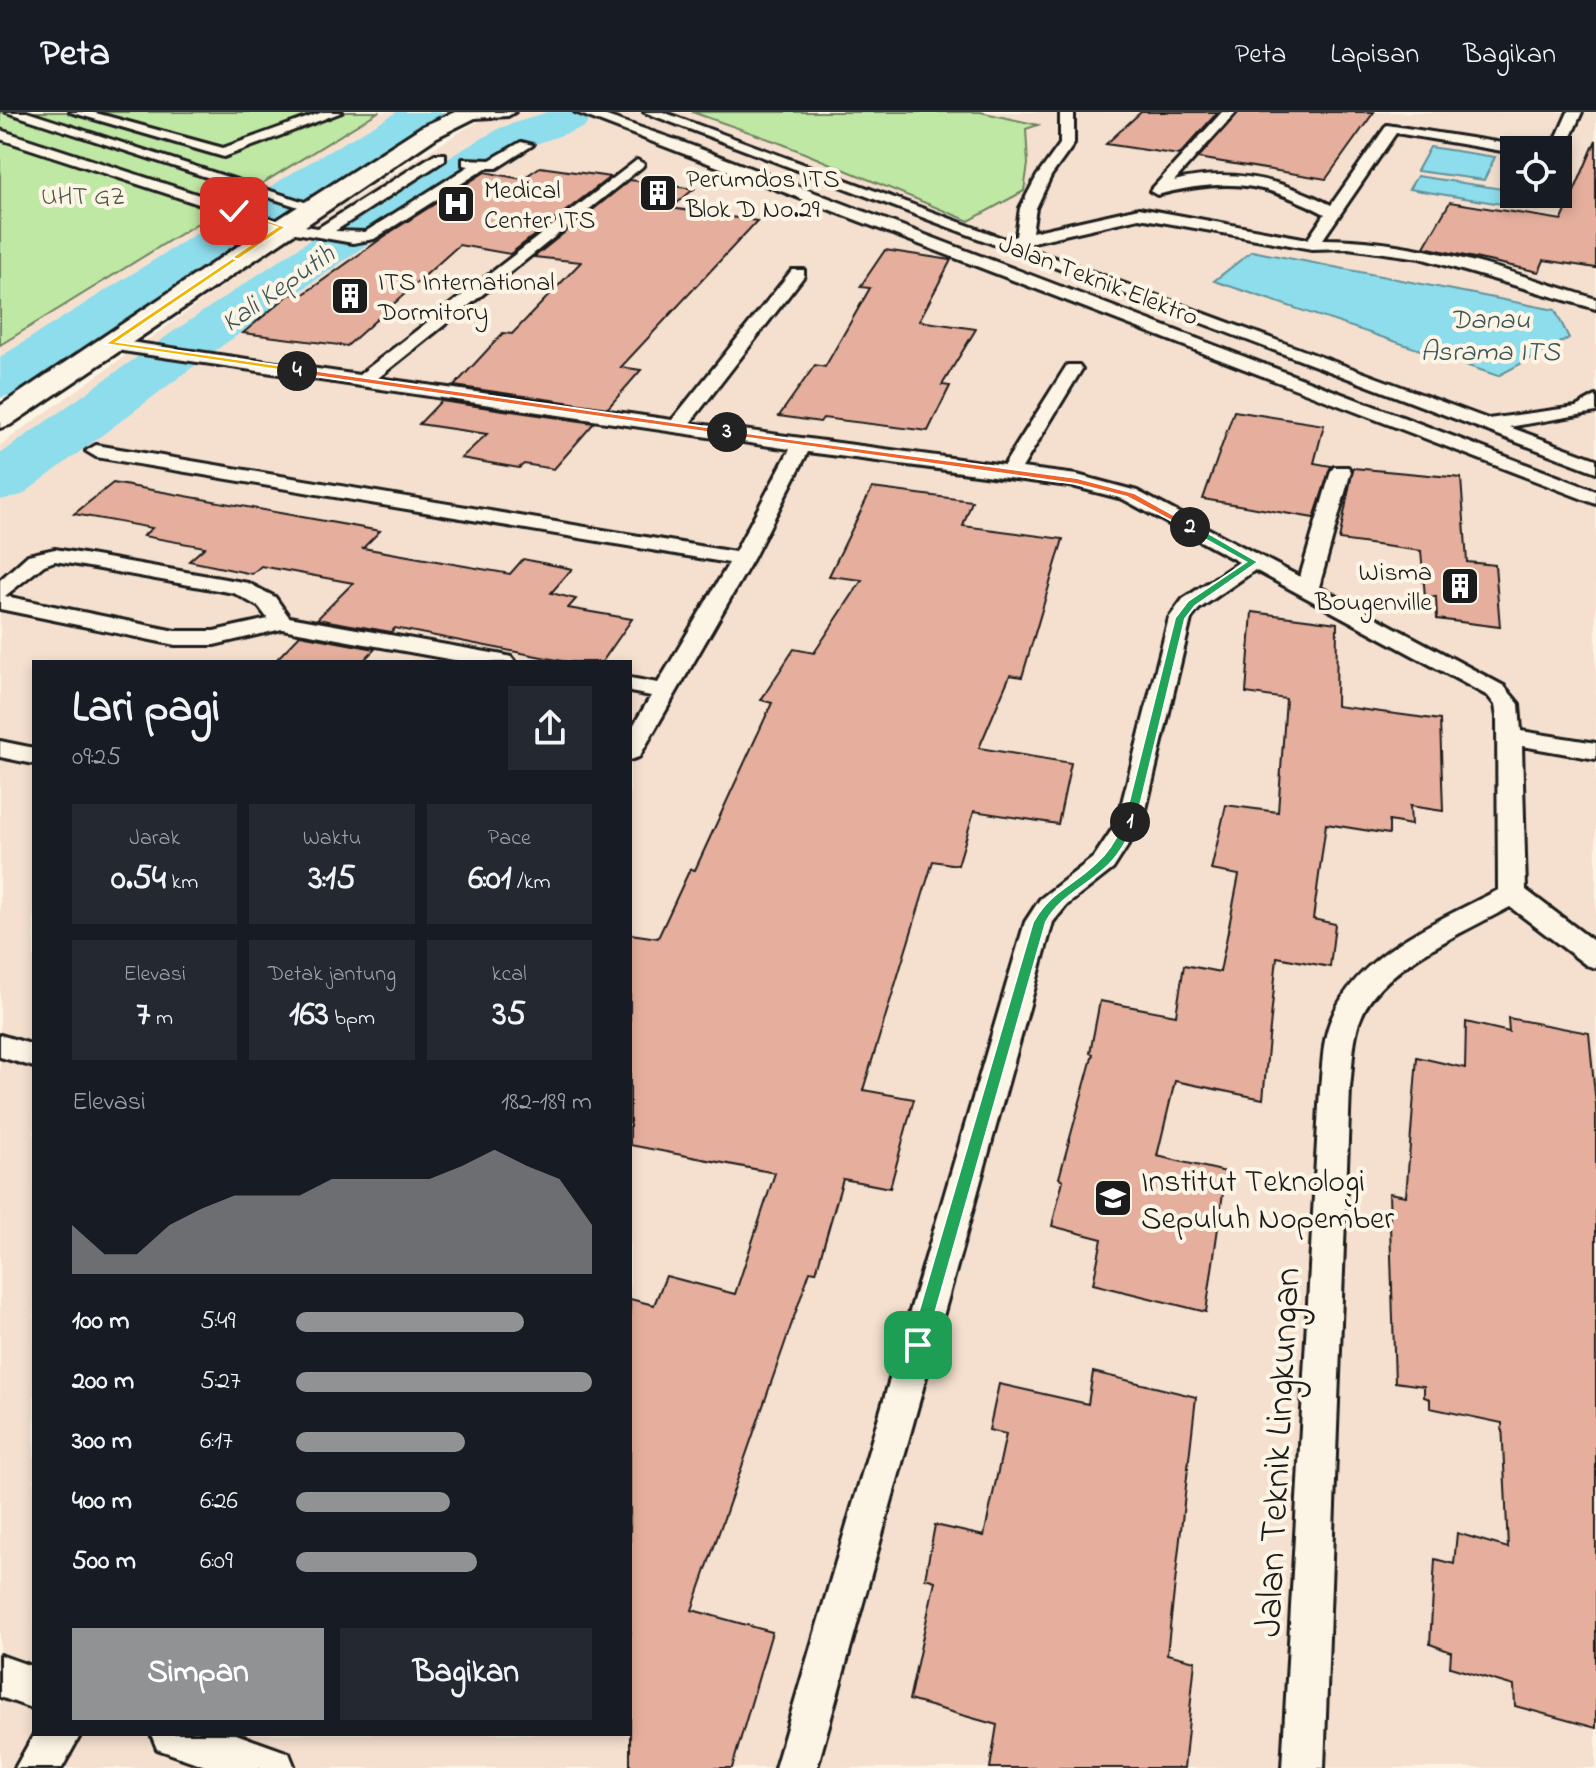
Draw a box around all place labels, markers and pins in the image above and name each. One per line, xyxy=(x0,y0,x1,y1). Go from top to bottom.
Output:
place label: Perumdos ITS Blok D No.29 xyxy=(685,162,840,230)
building icon: Perumdos ITS Blok D No.29 xyxy=(637,172,679,214)
place label: Medical Center ITS xyxy=(484,173,595,241)
pin xyxy=(200,177,268,245)
hospital icon: Medical Center ITS xyxy=(435,183,477,225)
place label: ITS International Dormitory xyxy=(377,265,555,333)
building icon: ITS International Dormitory xyxy=(329,275,371,317)
pin: 4 xyxy=(277,351,317,391)
pin: 3 xyxy=(707,412,747,452)
pin: 2 xyxy=(1170,507,1210,547)
place label: Wisma Bougenville xyxy=(1314,555,1432,623)
building icon: Wisma Bougenville xyxy=(1439,565,1481,607)
pin: 1 xyxy=(1110,802,1150,842)
place label: Institut Teknologi Sepuluh Nopember xyxy=(1141,1160,1394,1244)
school or university icon: Institut Teknologi Sepuluh Nopember xyxy=(1092,1177,1134,1219)
pin xyxy=(884,1311,952,1379)

